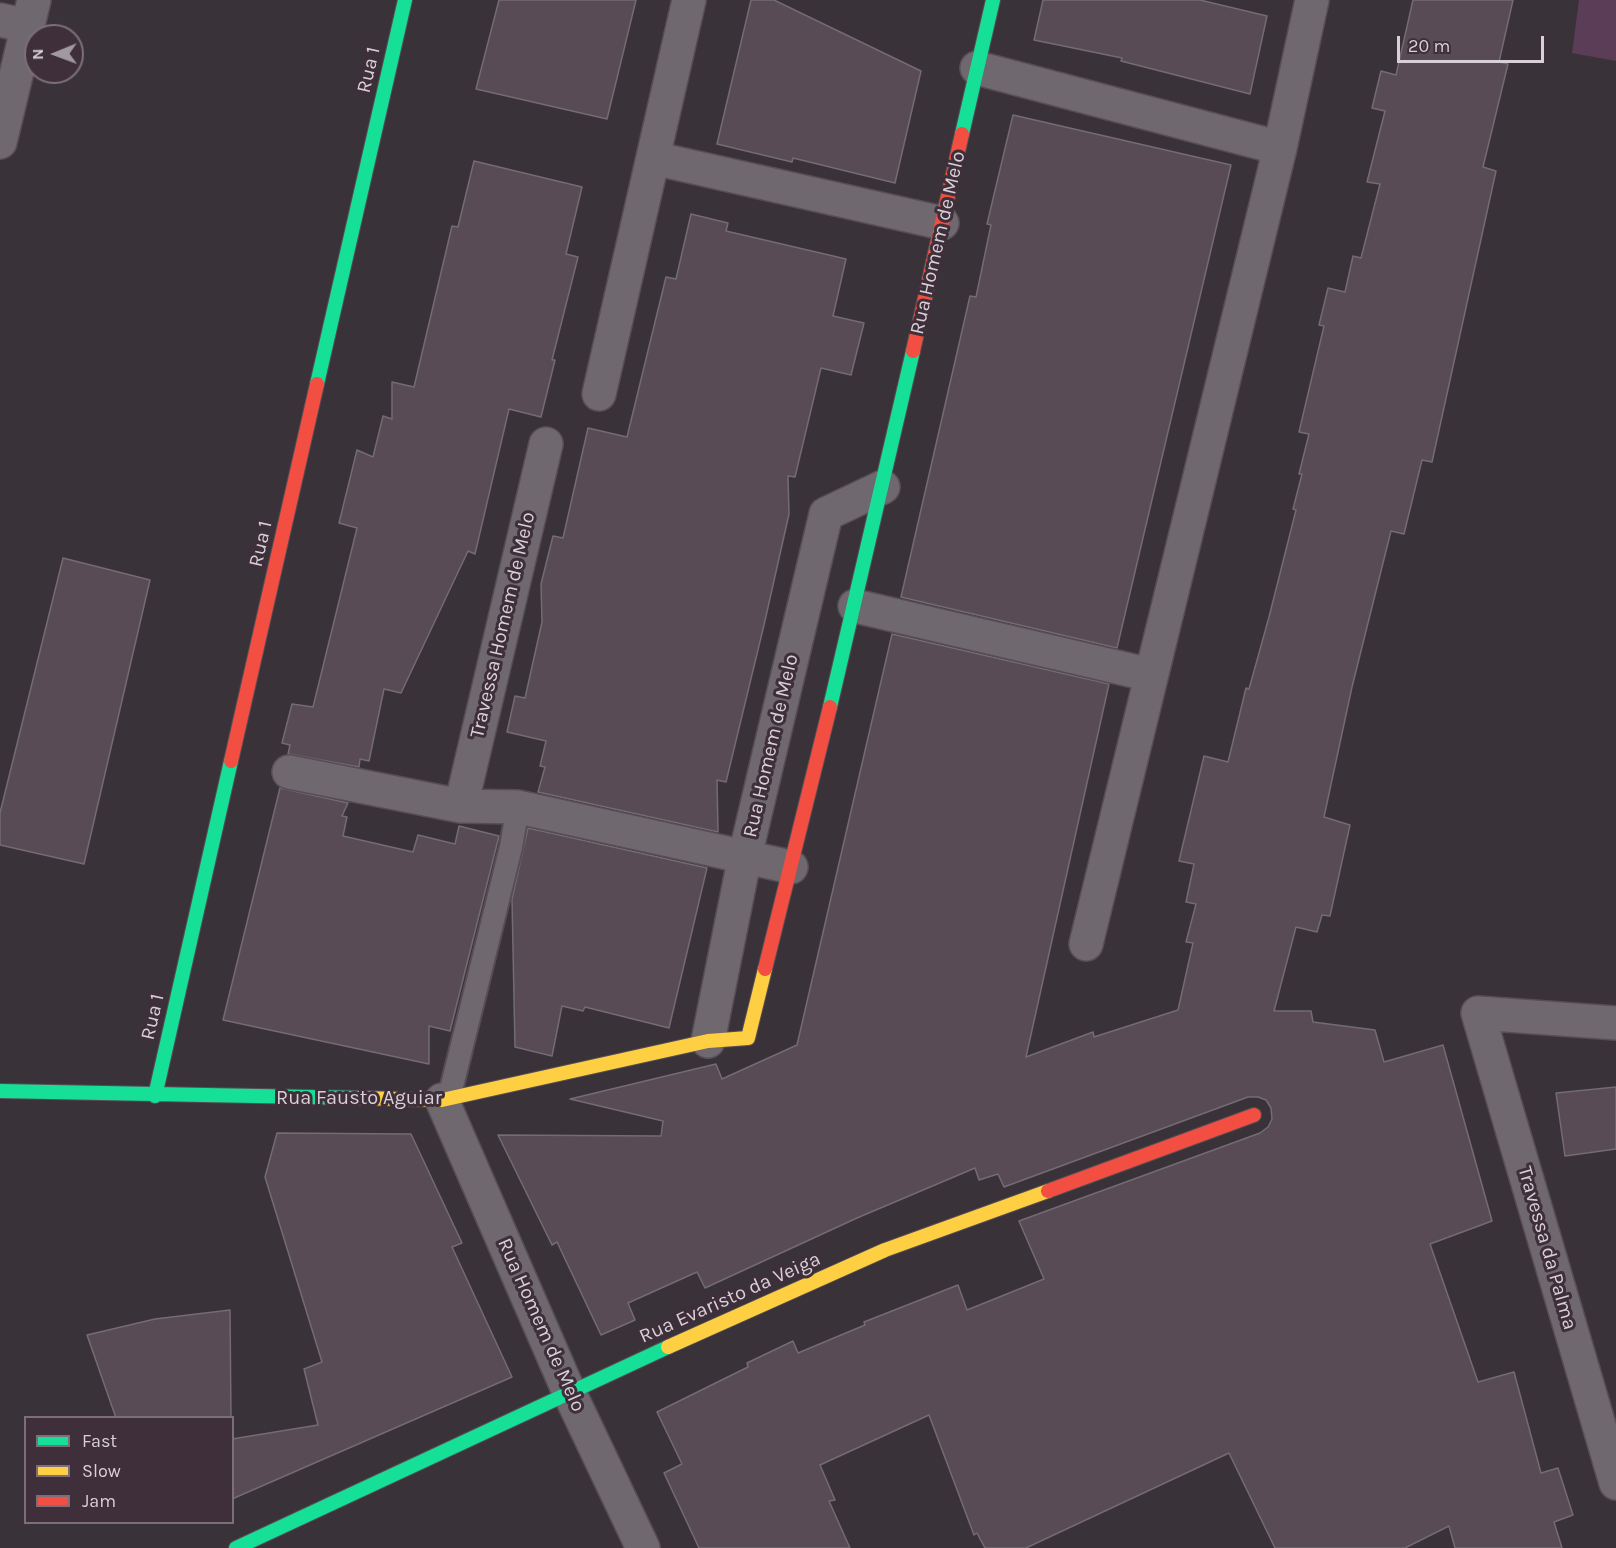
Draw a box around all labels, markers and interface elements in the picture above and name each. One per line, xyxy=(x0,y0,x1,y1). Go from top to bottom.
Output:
north arrow xyxy=(24,24,84,84)
scale bar xyxy=(1400,24,1547,62)
text: 20 m xyxy=(1408,35,1450,57)
street label: Rua 1 xyxy=(352,45,386,95)
text: N xyxy=(28,48,47,60)
street label: Rua Homem de Melo xyxy=(905,149,971,337)
street label: Travessa Homem de Melo xyxy=(465,510,541,740)
street label: Rua 1 xyxy=(244,519,278,569)
street label: Rua Homem de Melo xyxy=(738,652,804,840)
street label: Rua 1 xyxy=(136,992,170,1042)
street label: Rua Fausto Aguiar xyxy=(276,1086,442,1110)
street label: Travessa da Palma xyxy=(1512,1164,1582,1332)
street label: Rua Homem de Melo xyxy=(492,1234,590,1416)
street label: Rua Evaristo da Veiga xyxy=(636,1247,824,1349)
legend xyxy=(24,1416,234,1524)
text: Fast xyxy=(82,1430,117,1452)
text: Slow xyxy=(82,1460,121,1482)
text: Jam xyxy=(82,1490,116,1512)

